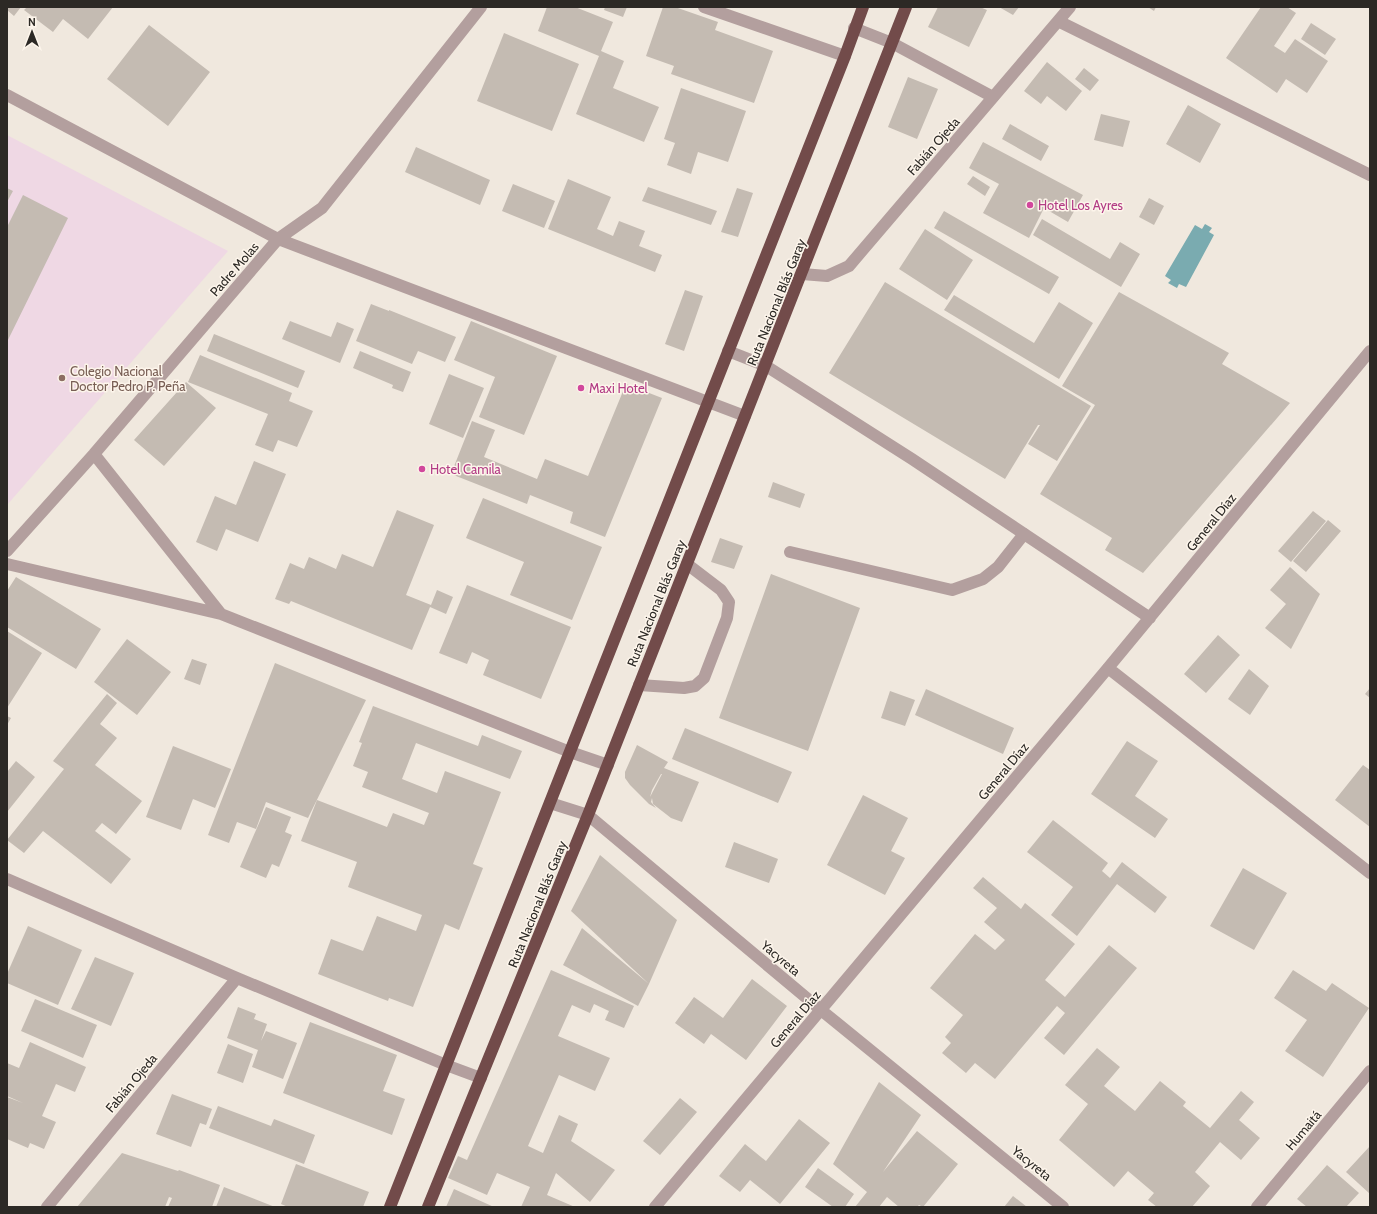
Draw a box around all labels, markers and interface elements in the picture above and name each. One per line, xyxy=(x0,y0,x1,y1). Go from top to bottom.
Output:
north arrow xyxy=(12,12,52,52)
text: N xyxy=(28,15,36,29)
street label: Fabián Ojeda xyxy=(904,113,964,179)
place label: Hotel Los Ayres xyxy=(1038,197,1124,213)
marker: Hotel Los Ayres xyxy=(1025,200,1035,210)
street label: Ruta Nacional Blás Garay xyxy=(743,236,809,368)
street label: Padre Molas xyxy=(206,238,262,299)
place label: Colegio Nacional Doctor Pedro P. Peña xyxy=(70,363,186,394)
marker: Colegio Nacional Doctor Pedro P. Peña xyxy=(57,373,67,383)
place label: Maxi Hotel xyxy=(589,380,648,396)
marker: Maxi Hotel xyxy=(576,383,586,393)
place label: Hotel Camila xyxy=(430,461,502,477)
marker: Hotel Camila xyxy=(417,464,427,474)
street label: General Díaz xyxy=(1183,490,1239,554)
street label: Ruta Nacional Blás Garay xyxy=(623,537,689,669)
street label: General Díaz xyxy=(974,739,1032,803)
street label: Ruta Nacional Blás Garay xyxy=(504,838,570,970)
street label: Yacyreta xyxy=(757,936,804,980)
street label: General Díaz xyxy=(766,987,824,1051)
street label: Fabián Ojeda xyxy=(102,1050,161,1116)
street label: Humaitá xyxy=(1282,1106,1325,1153)
street label: Yacyreta xyxy=(1008,1142,1056,1184)

